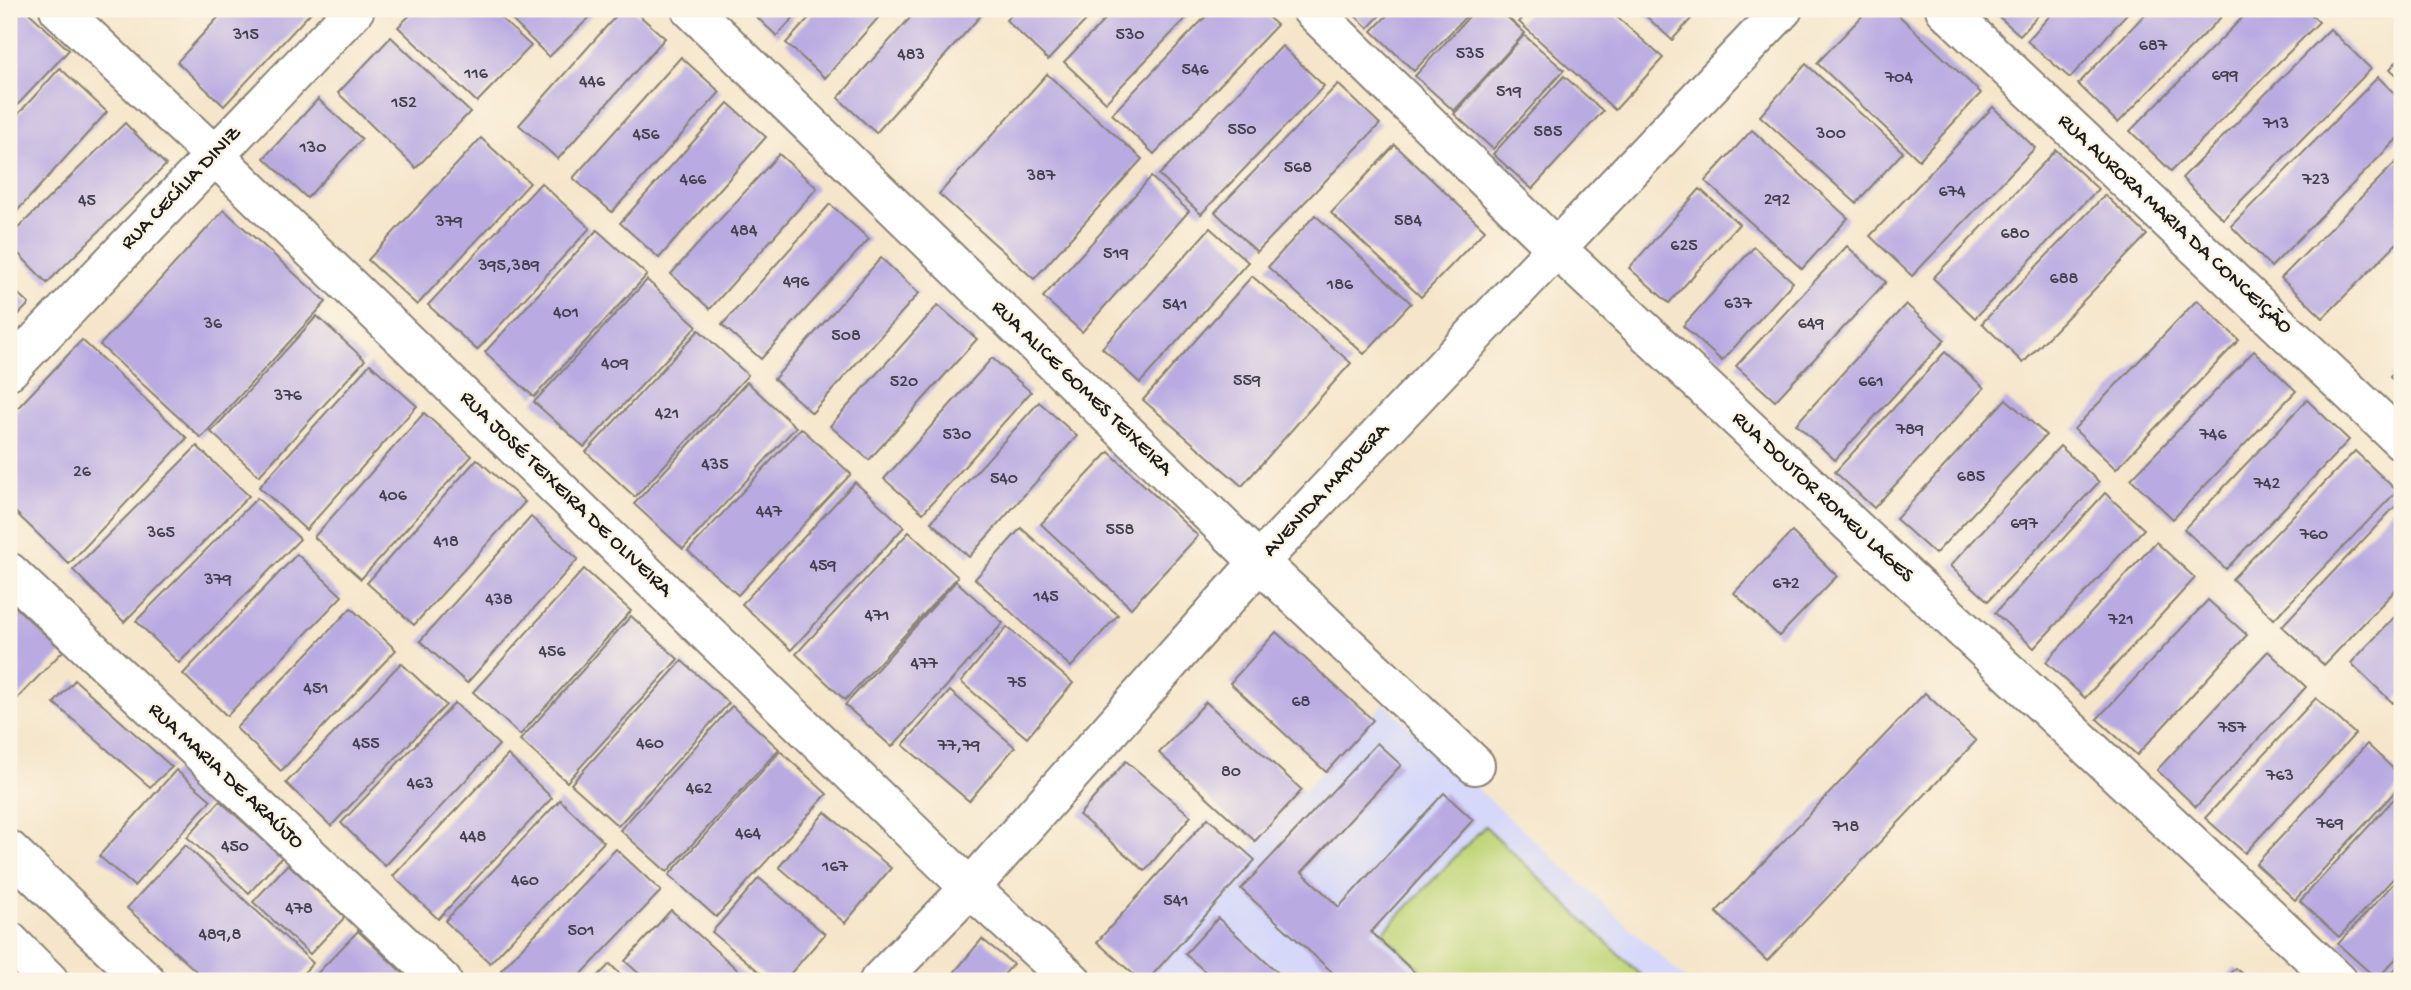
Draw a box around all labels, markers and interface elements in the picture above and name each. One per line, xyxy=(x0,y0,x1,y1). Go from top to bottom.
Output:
house number: 315 xyxy=(232,25,259,46)
house number: 530 xyxy=(1115,25,1145,46)
house number: 687 xyxy=(2139,36,2168,57)
house number: 535 xyxy=(1456,44,1484,65)
house number: 483 xyxy=(897,45,925,66)
house number: 546 xyxy=(1181,60,1209,81)
house number: 116 xyxy=(463,64,489,85)
house number: 699 xyxy=(2211,66,2239,87)
house number: 704 xyxy=(1884,68,1914,89)
house number: 446 xyxy=(579,72,606,93)
house number: 519 xyxy=(1496,82,1522,103)
house number: 152 xyxy=(390,93,417,114)
street label: RUA AURORA MARIA DA CONCEIÇÃO xyxy=(2051,109,2297,341)
house number: 713 xyxy=(2262,114,2289,135)
house number: 550 xyxy=(1227,120,1257,141)
street label: RUA CECÍLIA DINIZ xyxy=(117,122,248,256)
house number: 585 xyxy=(1534,122,1562,143)
house number: 300 xyxy=(1815,124,1846,145)
house number: 456 xyxy=(632,125,660,146)
house number: 130 xyxy=(299,138,326,159)
house number: 568 xyxy=(1284,158,1312,179)
house number: 387 xyxy=(1026,166,1056,187)
house number: 466 xyxy=(680,170,707,191)
house number: 723 xyxy=(2301,170,2330,191)
house number: 674 xyxy=(1939,182,1966,203)
house number: 292 xyxy=(1764,190,1791,211)
house number: 45 xyxy=(78,191,96,212)
house number: 584 xyxy=(1394,211,1422,232)
house number: 379 xyxy=(434,212,463,233)
house number: 484 xyxy=(731,221,758,242)
house number: 680 xyxy=(2000,224,2030,245)
house number: 625 xyxy=(1670,236,1698,257)
house number: 519 xyxy=(1103,244,1129,265)
house number: 395,389 xyxy=(477,256,540,277)
house number: 688 xyxy=(2050,269,2079,290)
house number: 496 xyxy=(783,272,810,293)
house number: 186 xyxy=(1326,275,1354,296)
house number: 637 xyxy=(1724,294,1753,315)
house number: 541 xyxy=(1162,295,1188,316)
street label: RUA ALICE GOMES TEIXEIRA xyxy=(985,296,1178,483)
house number: 401 xyxy=(553,303,579,324)
house number: 36 xyxy=(203,314,223,335)
house number: 649 xyxy=(1798,314,1824,335)
house number: 508 xyxy=(831,326,861,347)
house number: 409 xyxy=(601,354,629,375)
house number: 559 xyxy=(1233,371,1261,392)
house number: 520 xyxy=(890,372,918,393)
house number: 661 xyxy=(1858,372,1884,393)
house number: 376 xyxy=(273,386,303,407)
street label: RUA JOSÉ TEIXEIRA DE OLIVEIRA xyxy=(453,387,678,605)
house number: 421 xyxy=(655,404,679,425)
street label: RUA DOUTOR ROMEU LAGES xyxy=(1726,407,1919,589)
street label: AVENIDA MAPUERA xyxy=(1258,418,1397,563)
house number: 789 xyxy=(1895,420,1924,441)
house number: 530 xyxy=(942,425,972,446)
house number: 746 xyxy=(2199,425,2227,446)
house number: 435 xyxy=(701,455,729,476)
house number: 26 xyxy=(73,462,92,483)
house number: 685 xyxy=(1957,467,1985,488)
house number: 540 xyxy=(990,469,1018,490)
house number: 742 xyxy=(2253,474,2281,495)
house number: 406 xyxy=(379,486,408,507)
house number: 447 xyxy=(756,502,783,523)
house number: 697 xyxy=(2010,514,2038,535)
house number: 558 xyxy=(1106,520,1135,541)
house number: 365 xyxy=(146,523,175,544)
house number: 760 xyxy=(2299,525,2328,546)
house number: 418 xyxy=(433,532,459,553)
house number: 459 xyxy=(810,556,837,577)
house number: 379 xyxy=(203,570,232,591)
house number: 672 xyxy=(1772,574,1800,595)
house number: 145 xyxy=(1032,587,1059,608)
house number: 438 xyxy=(485,590,513,611)
house number: 471 xyxy=(864,606,890,627)
house number: 721 xyxy=(2107,610,2134,631)
house number: 456 xyxy=(538,642,566,663)
house number: 477 xyxy=(910,654,938,675)
house number: 75 xyxy=(1007,673,1026,694)
house number: 451 xyxy=(303,679,329,700)
house number: 68 xyxy=(1292,692,1311,713)
street label: RUA MARIA DE ARAÚJO xyxy=(142,698,308,856)
house number: 757 xyxy=(2217,718,2247,739)
house number: 455 xyxy=(352,734,380,755)
house number: 460 xyxy=(636,734,664,755)
house number: 77,79 xyxy=(937,736,980,757)
house number: 80 xyxy=(1221,762,1241,783)
house number: 763 xyxy=(2265,766,2294,787)
house number: 463 xyxy=(407,774,433,795)
house number: 462 xyxy=(686,779,712,800)
house number: 769 xyxy=(2315,814,2344,835)
house number: 718 xyxy=(1832,817,1859,838)
house number: 464 xyxy=(735,824,762,845)
house number: 448 xyxy=(460,827,487,848)
house number: 450 xyxy=(221,837,249,858)
house number: 167 xyxy=(821,857,849,878)
house number: 460 xyxy=(511,871,539,892)
house number: 541 xyxy=(1163,891,1189,912)
house number: 478 xyxy=(285,899,313,920)
house number: 501 xyxy=(568,921,594,942)
house number: 489,8 xyxy=(199,925,242,946)

